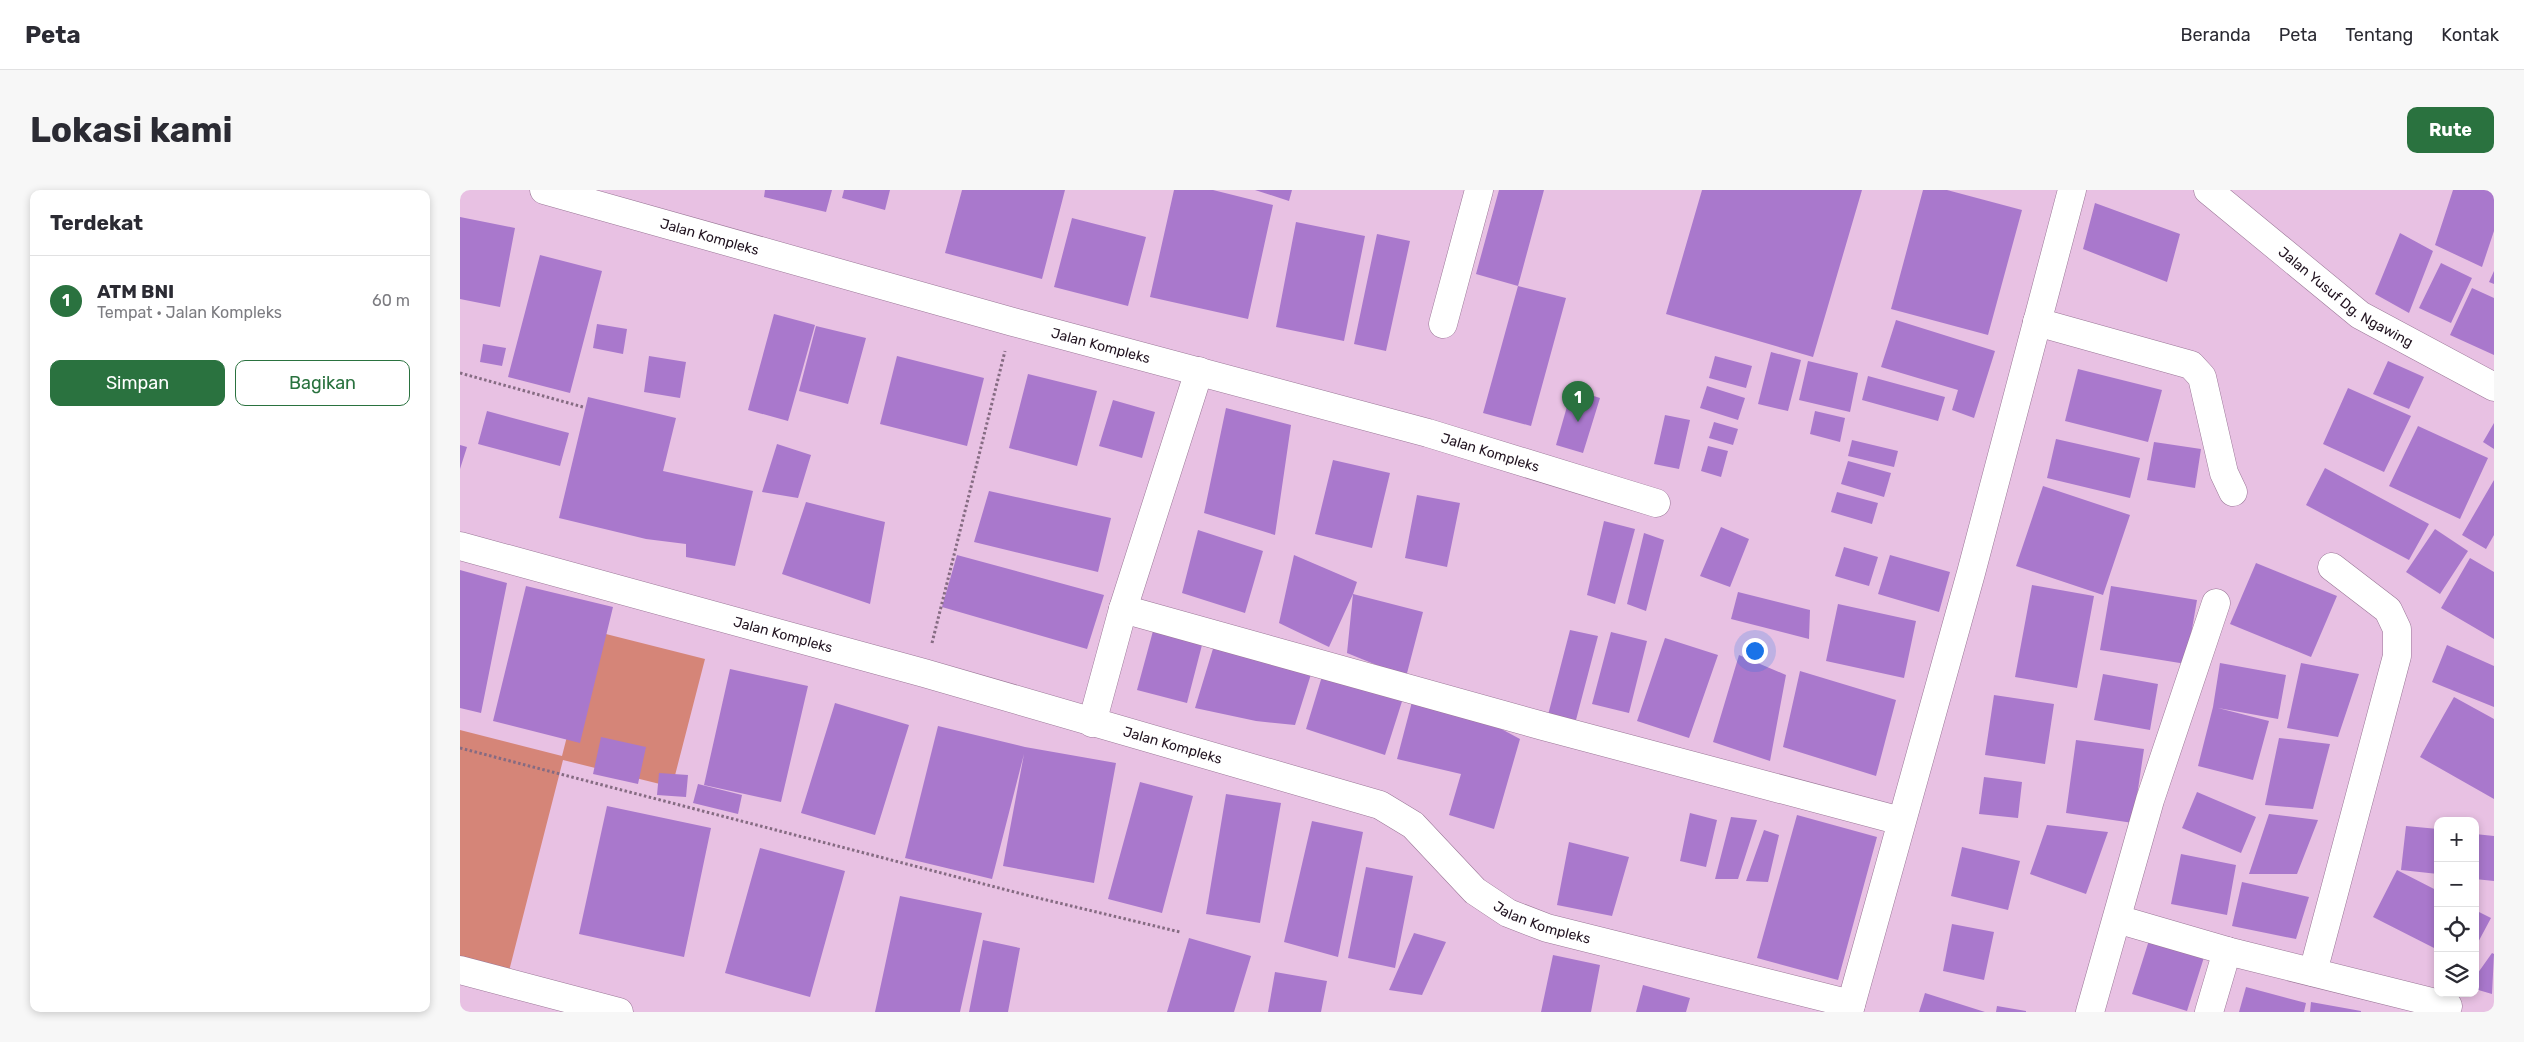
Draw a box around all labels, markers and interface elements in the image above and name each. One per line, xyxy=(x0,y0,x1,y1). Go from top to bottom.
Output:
text: Peta xyxy=(25,21,81,49)
text: Beranda xyxy=(2180,24,2251,46)
text: Peta xyxy=(2279,24,2317,46)
text: Tentang xyxy=(2345,24,2413,46)
text: Kontak xyxy=(2441,24,2499,46)
button: Rute xyxy=(2407,107,2494,153)
text: Lokasi kami xyxy=(30,109,233,151)
text: Terdekat xyxy=(50,210,143,235)
street label: Jalan Kompleks xyxy=(658,215,761,259)
street label: Jalan Yusuf Dg. Ngawing xyxy=(2275,243,2416,351)
text: ATM BNI xyxy=(97,280,174,303)
text: 1 xyxy=(62,291,70,310)
text: 60 m xyxy=(372,291,410,310)
text: Tempat · Jalan Kompleks xyxy=(97,303,282,322)
street label: Jalan Kompleks xyxy=(1049,325,1152,367)
button: Simpan xyxy=(50,360,225,406)
button: Bagikan xyxy=(235,360,410,406)
pin: 1 xyxy=(1562,381,1594,422)
street label: Jalan Kompleks xyxy=(1439,430,1541,476)
street label: Jalan Kompleks xyxy=(732,613,834,657)
your location xyxy=(1742,638,1768,664)
street label: Jalan Kompleks xyxy=(1121,723,1224,768)
map controls xyxy=(2434,817,2479,997)
button: + xyxy=(2434,817,2479,862)
button: − xyxy=(2434,862,2479,907)
street label: Jalan Kompleks xyxy=(1490,898,1592,948)
button: locate xyxy=(2434,907,2479,952)
button: layers xyxy=(2434,952,2479,997)

